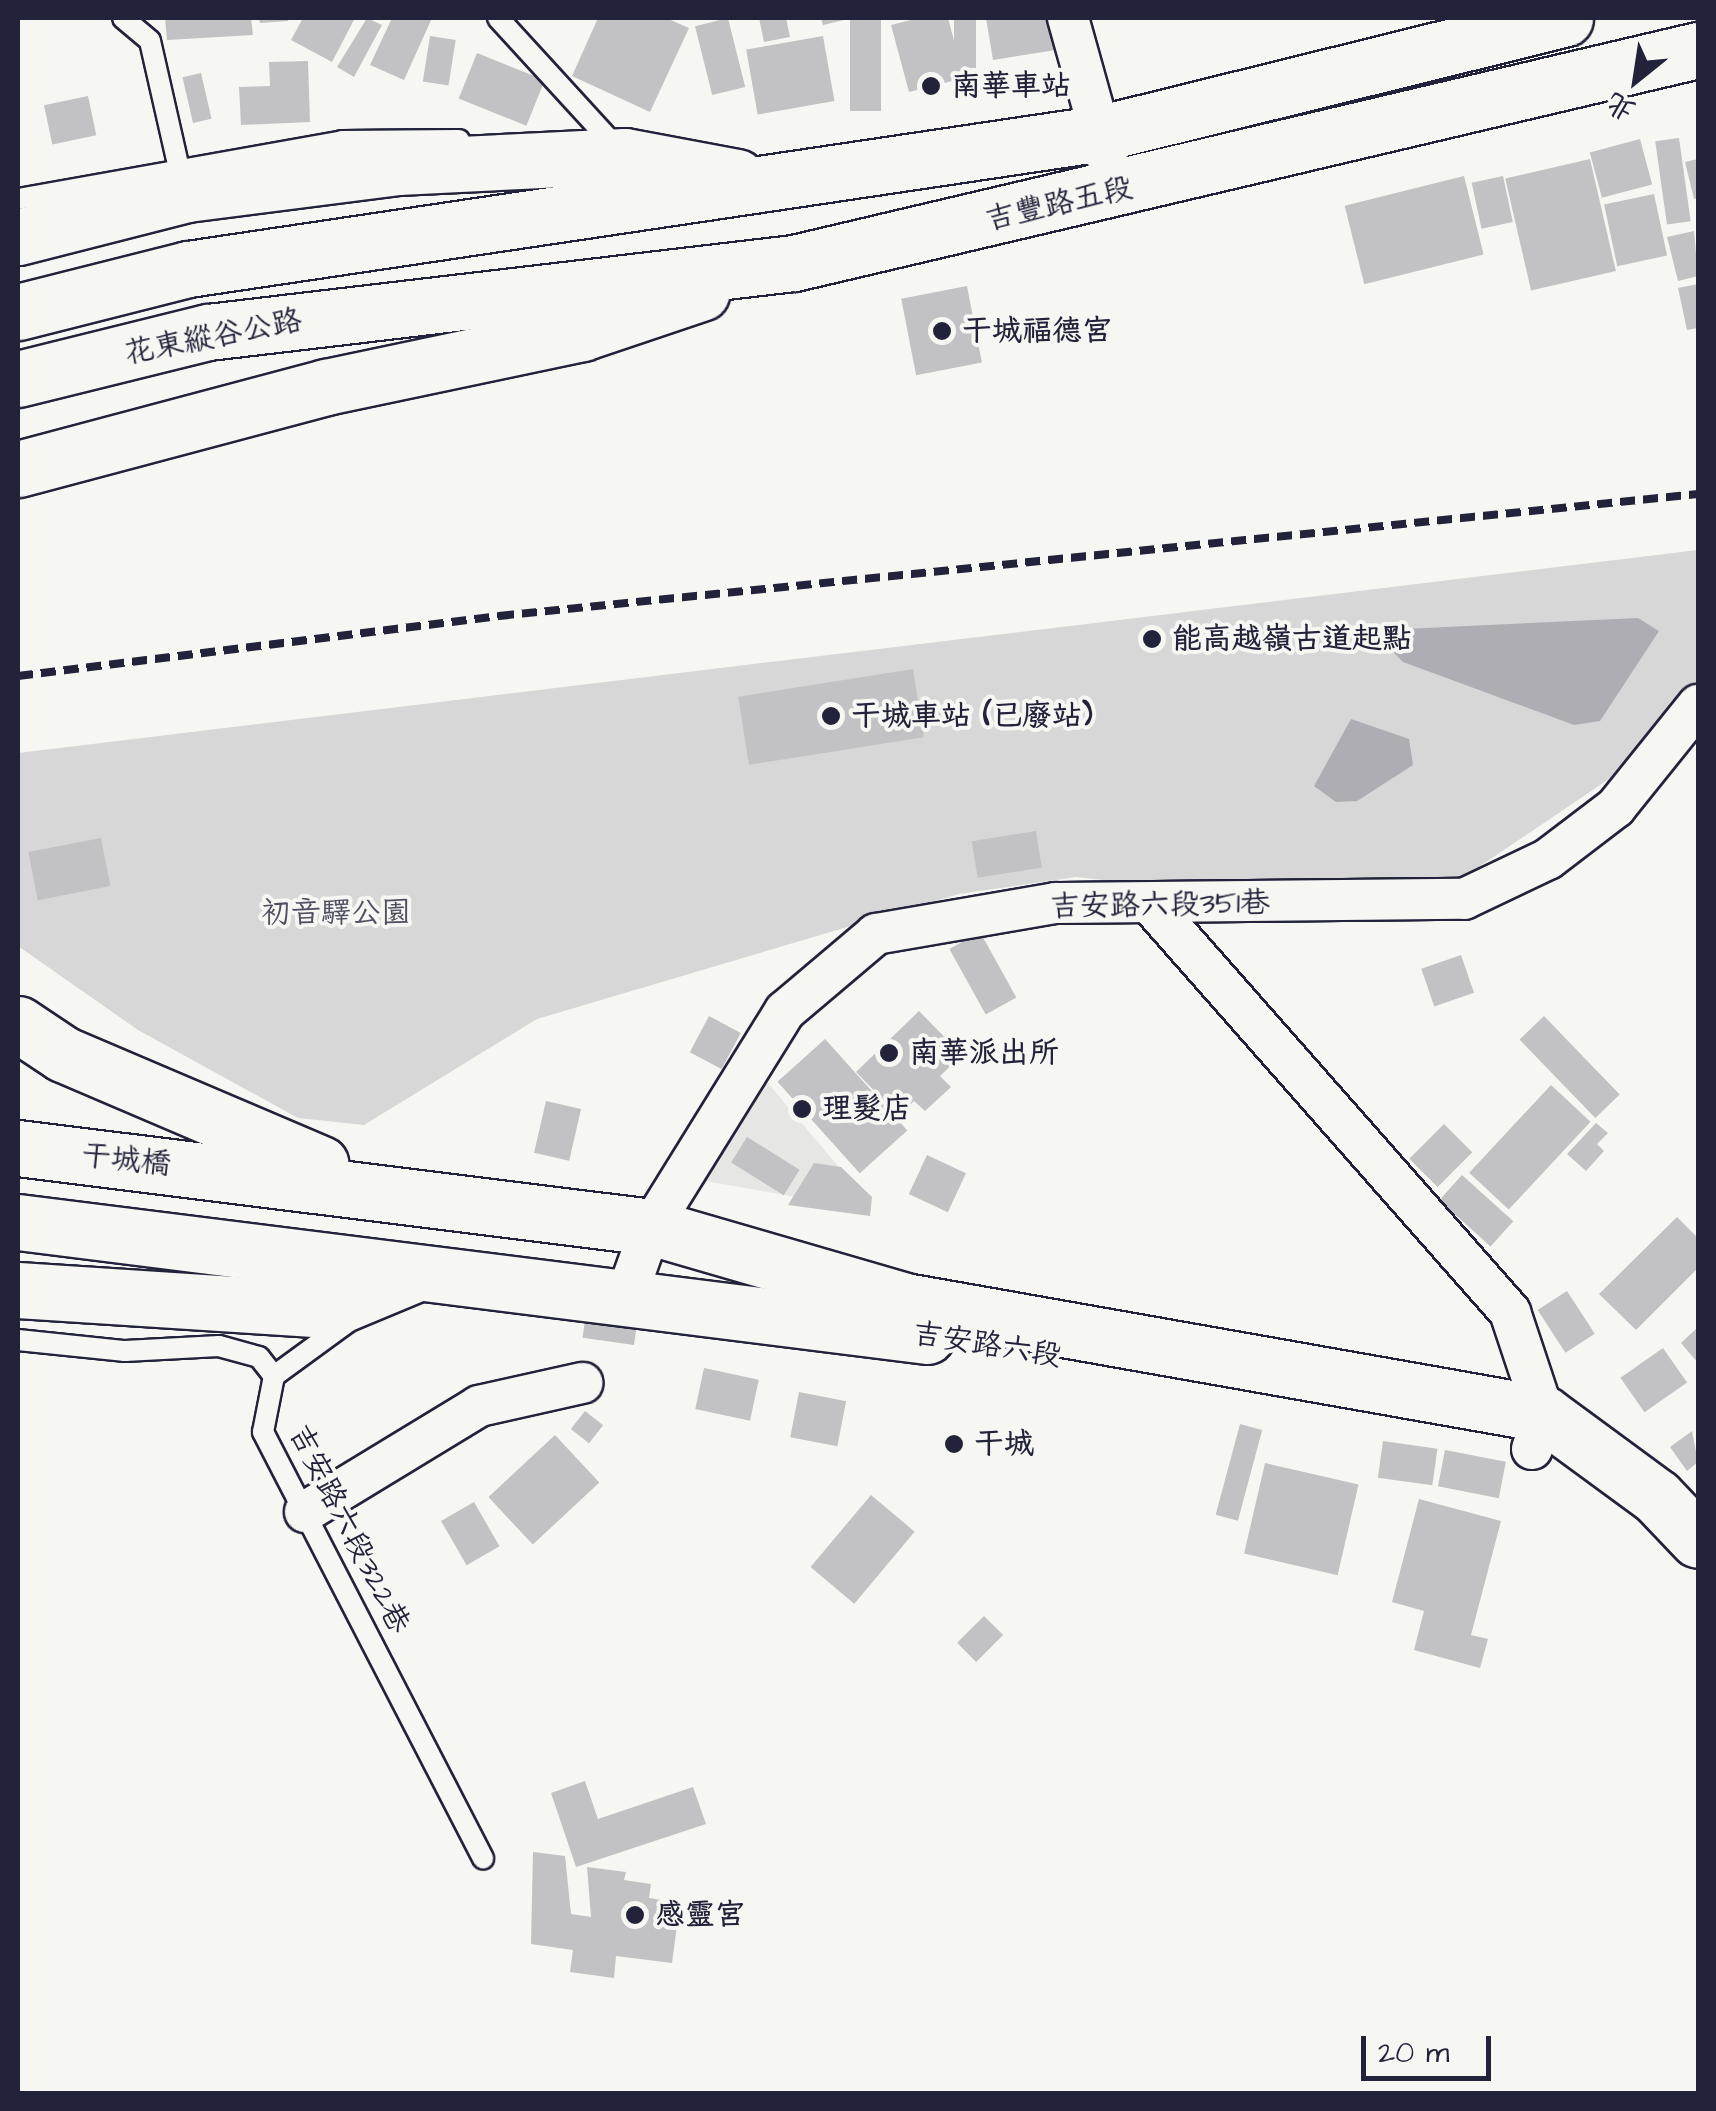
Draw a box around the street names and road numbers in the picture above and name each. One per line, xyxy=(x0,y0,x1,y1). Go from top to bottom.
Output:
street label: 吉豐路五段 xyxy=(982,170,1136,238)
street label: 花東縱谷公路 xyxy=(121,302,305,372)
street label: 吉安路六段351巷 xyxy=(1050,885,1270,925)
street label: 干城橋 xyxy=(79,1137,173,1183)
street label: 吉安路六段 xyxy=(910,1315,1064,1375)
street label: 吉安路六段322巷 xyxy=(281,1419,417,1639)

